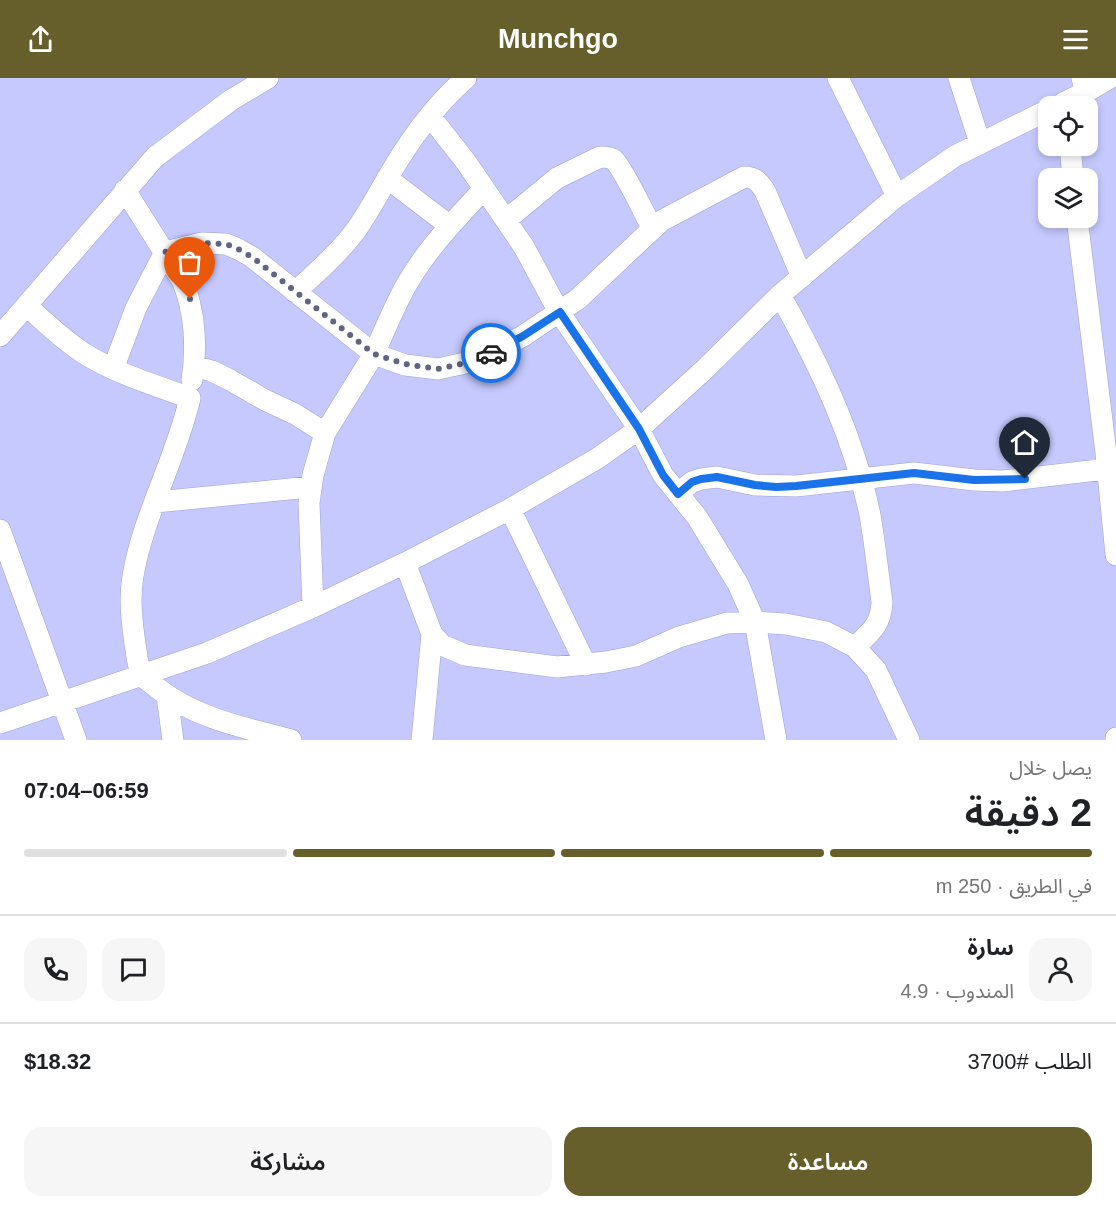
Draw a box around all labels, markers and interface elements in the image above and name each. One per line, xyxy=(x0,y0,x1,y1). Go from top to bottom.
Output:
icon: share xyxy=(24,23,57,56)
icon: menu xyxy=(1059,23,1092,56)
text: Munchgo xyxy=(498,24,618,54)
map controls xyxy=(1038,96,1098,228)
button: locate xyxy=(1038,96,1098,156)
button: layers xyxy=(1038,168,1098,228)
pin xyxy=(164,237,215,299)
icon: bag xyxy=(173,246,206,279)
courier xyxy=(461,323,521,383)
icon: car xyxy=(475,337,508,370)
pin xyxy=(999,417,1050,479)
icon: home xyxy=(1008,426,1041,459)
text: يصل خلال xyxy=(1009,757,1092,779)
text: 06:59–07:04 xyxy=(24,778,149,803)
text: 2 دقيقة xyxy=(965,791,1092,834)
text: في الطريق · 250 m xyxy=(936,875,1092,897)
text: سارة xyxy=(968,935,1014,960)
button: phone xyxy=(24,938,87,1001)
button: chat xyxy=(102,938,165,1001)
button: person xyxy=(1029,938,1092,1001)
text: المندوب · 4.9 xyxy=(901,980,1014,1002)
text: $18.32 xyxy=(24,1049,91,1074)
text: الطلب #3700 xyxy=(967,1049,1092,1074)
button: مشاركة xyxy=(24,1127,552,1196)
button: مساعدة xyxy=(564,1127,1092,1196)

